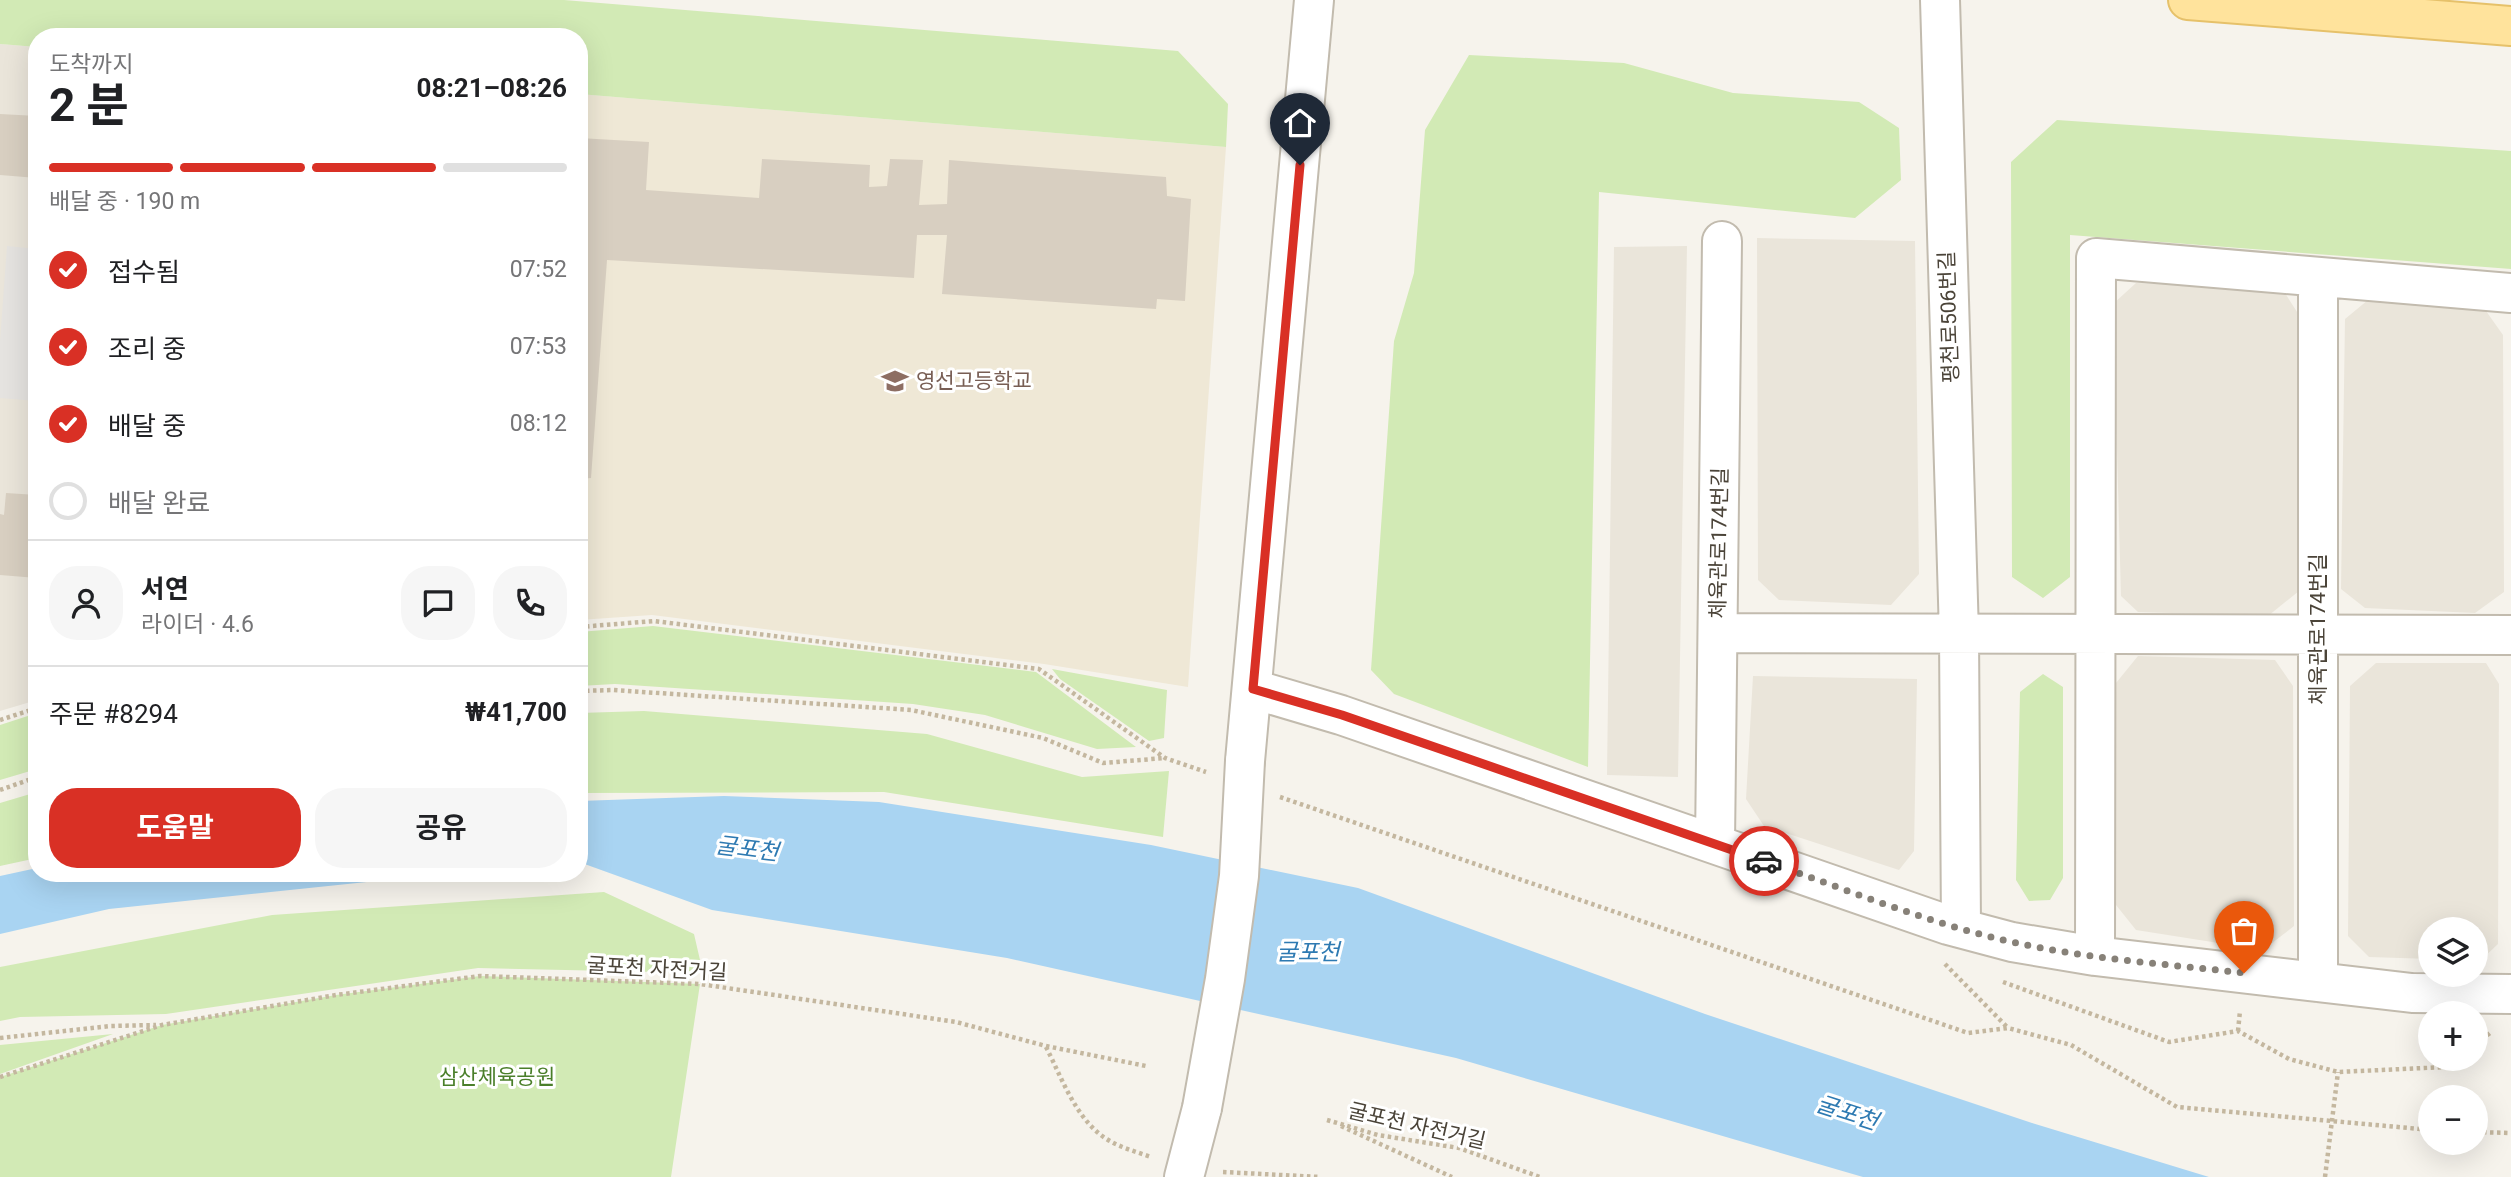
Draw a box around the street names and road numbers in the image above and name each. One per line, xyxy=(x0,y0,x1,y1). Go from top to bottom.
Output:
street label: 평천로506번길 xyxy=(1935,251,1963,383)
street label: 체육관로174번길 xyxy=(1706,467,1732,619)
street label: 체육관로174번길 xyxy=(2306,553,2330,705)
street label: 굴포천 자전거길 xyxy=(586,953,728,985)
street label: 굴포천 자전거길 xyxy=(1346,1099,1488,1153)

